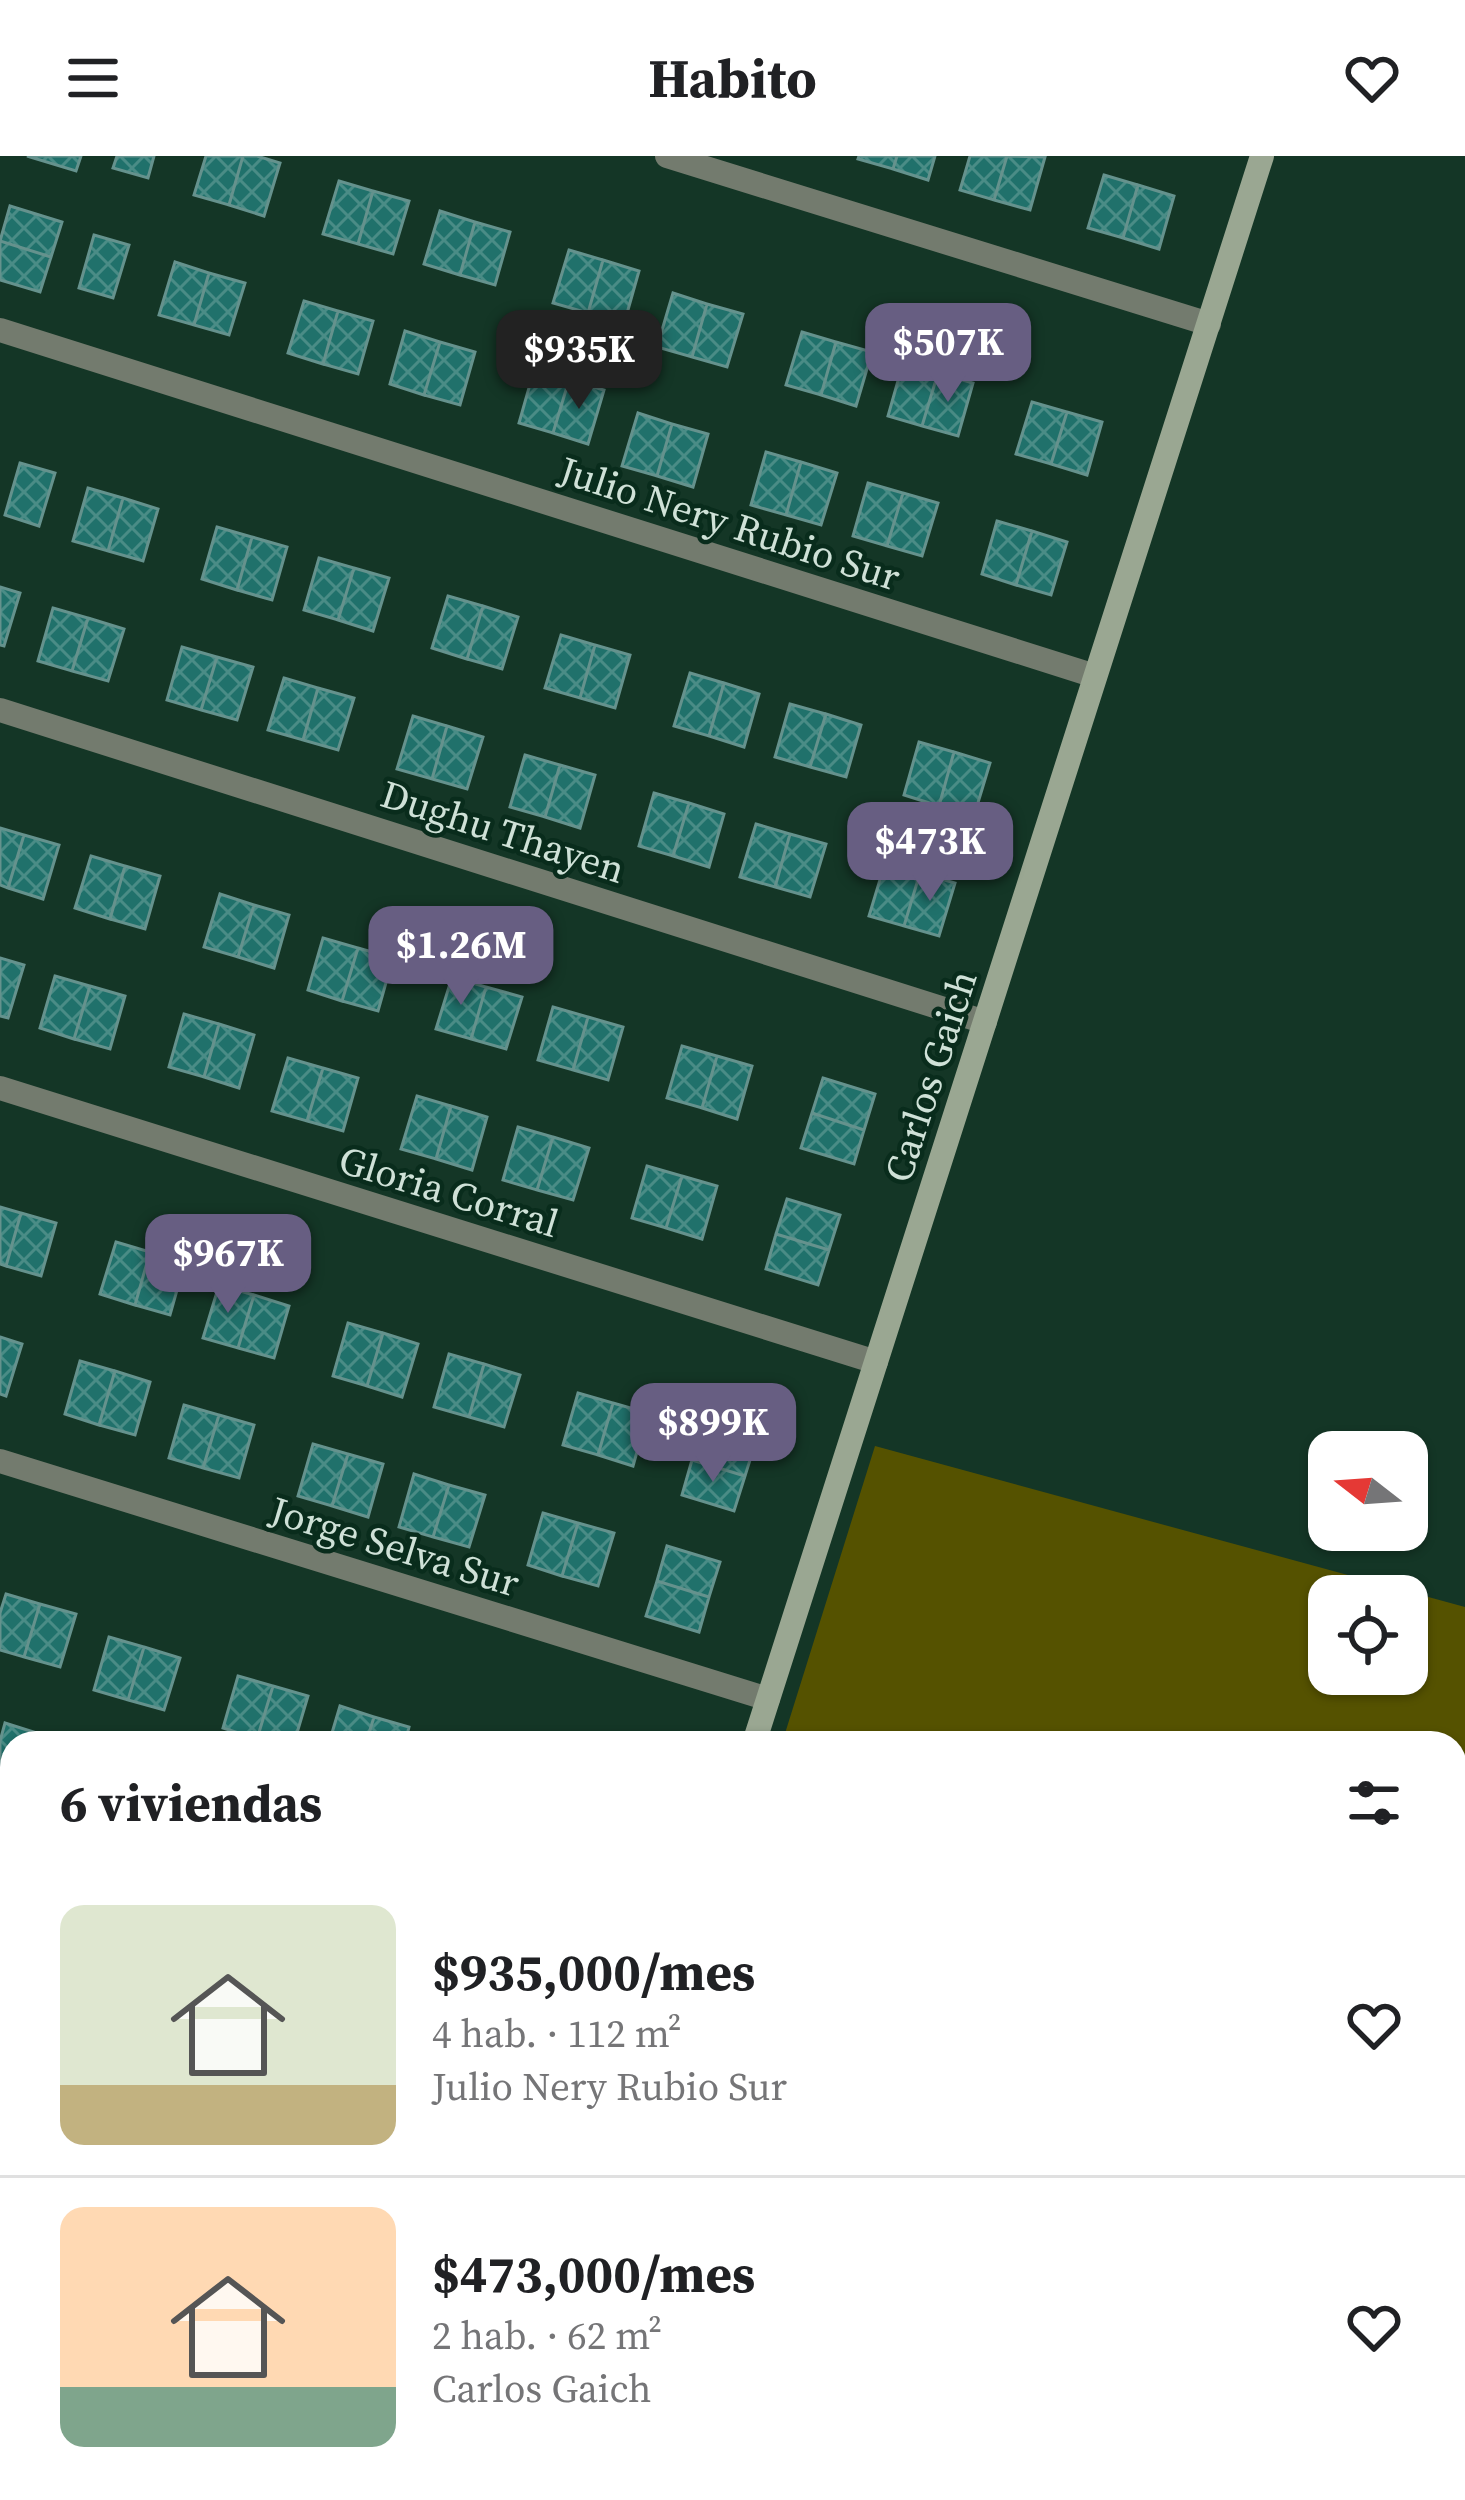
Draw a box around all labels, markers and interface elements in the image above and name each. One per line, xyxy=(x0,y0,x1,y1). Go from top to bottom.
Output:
text: Habito xyxy=(648,41,817,115)
icon: menu xyxy=(60,45,126,111)
icon: heart xyxy=(1339,45,1405,111)
pin: $507K xyxy=(864,303,1032,405)
pin: $935K xyxy=(495,310,663,412)
text: $507K xyxy=(892,315,1004,368)
text: $935K xyxy=(523,322,635,375)
street label: Julio Nery Rubio Sur xyxy=(552,443,907,604)
street label: Dughu Thayen xyxy=(374,767,632,896)
pin: $473K xyxy=(846,802,1014,904)
text: $473K xyxy=(874,814,986,867)
pin: $1.26M xyxy=(363,906,559,1008)
text: $1.26M xyxy=(395,918,527,971)
street label: Carlos Gaich xyxy=(871,964,990,1189)
street label: Gloria Corral xyxy=(333,1133,565,1250)
pin: $967K xyxy=(144,1214,312,1316)
text: $967K xyxy=(172,1226,284,1279)
pin: $899K xyxy=(629,1383,797,1485)
text: $899K xyxy=(657,1395,769,1448)
north arrow xyxy=(1308,1431,1428,1551)
map controls xyxy=(1308,1431,1428,1695)
street label: Jorge Selva Sur xyxy=(263,1483,526,1610)
button: locate xyxy=(1308,1575,1428,1695)
text: 6 viviendas xyxy=(60,1768,322,1838)
icon: filters xyxy=(1341,1770,1407,1836)
text: $935,000/mes xyxy=(432,1937,755,2007)
icon: home xyxy=(156,1953,300,2097)
icon: heart xyxy=(1341,1992,1407,2058)
text: 4 hab. · 112 m² xyxy=(432,2007,682,2060)
text: Julio Nery Rubio Sur xyxy=(432,2060,787,2113)
text: $473,000/mes xyxy=(432,2239,755,2309)
icon: home xyxy=(156,2255,300,2399)
icon: heart xyxy=(1341,2294,1407,2360)
text: 2 hab. · 62 m² xyxy=(432,2309,662,2362)
text: Carlos Gaich xyxy=(432,2362,652,2415)

